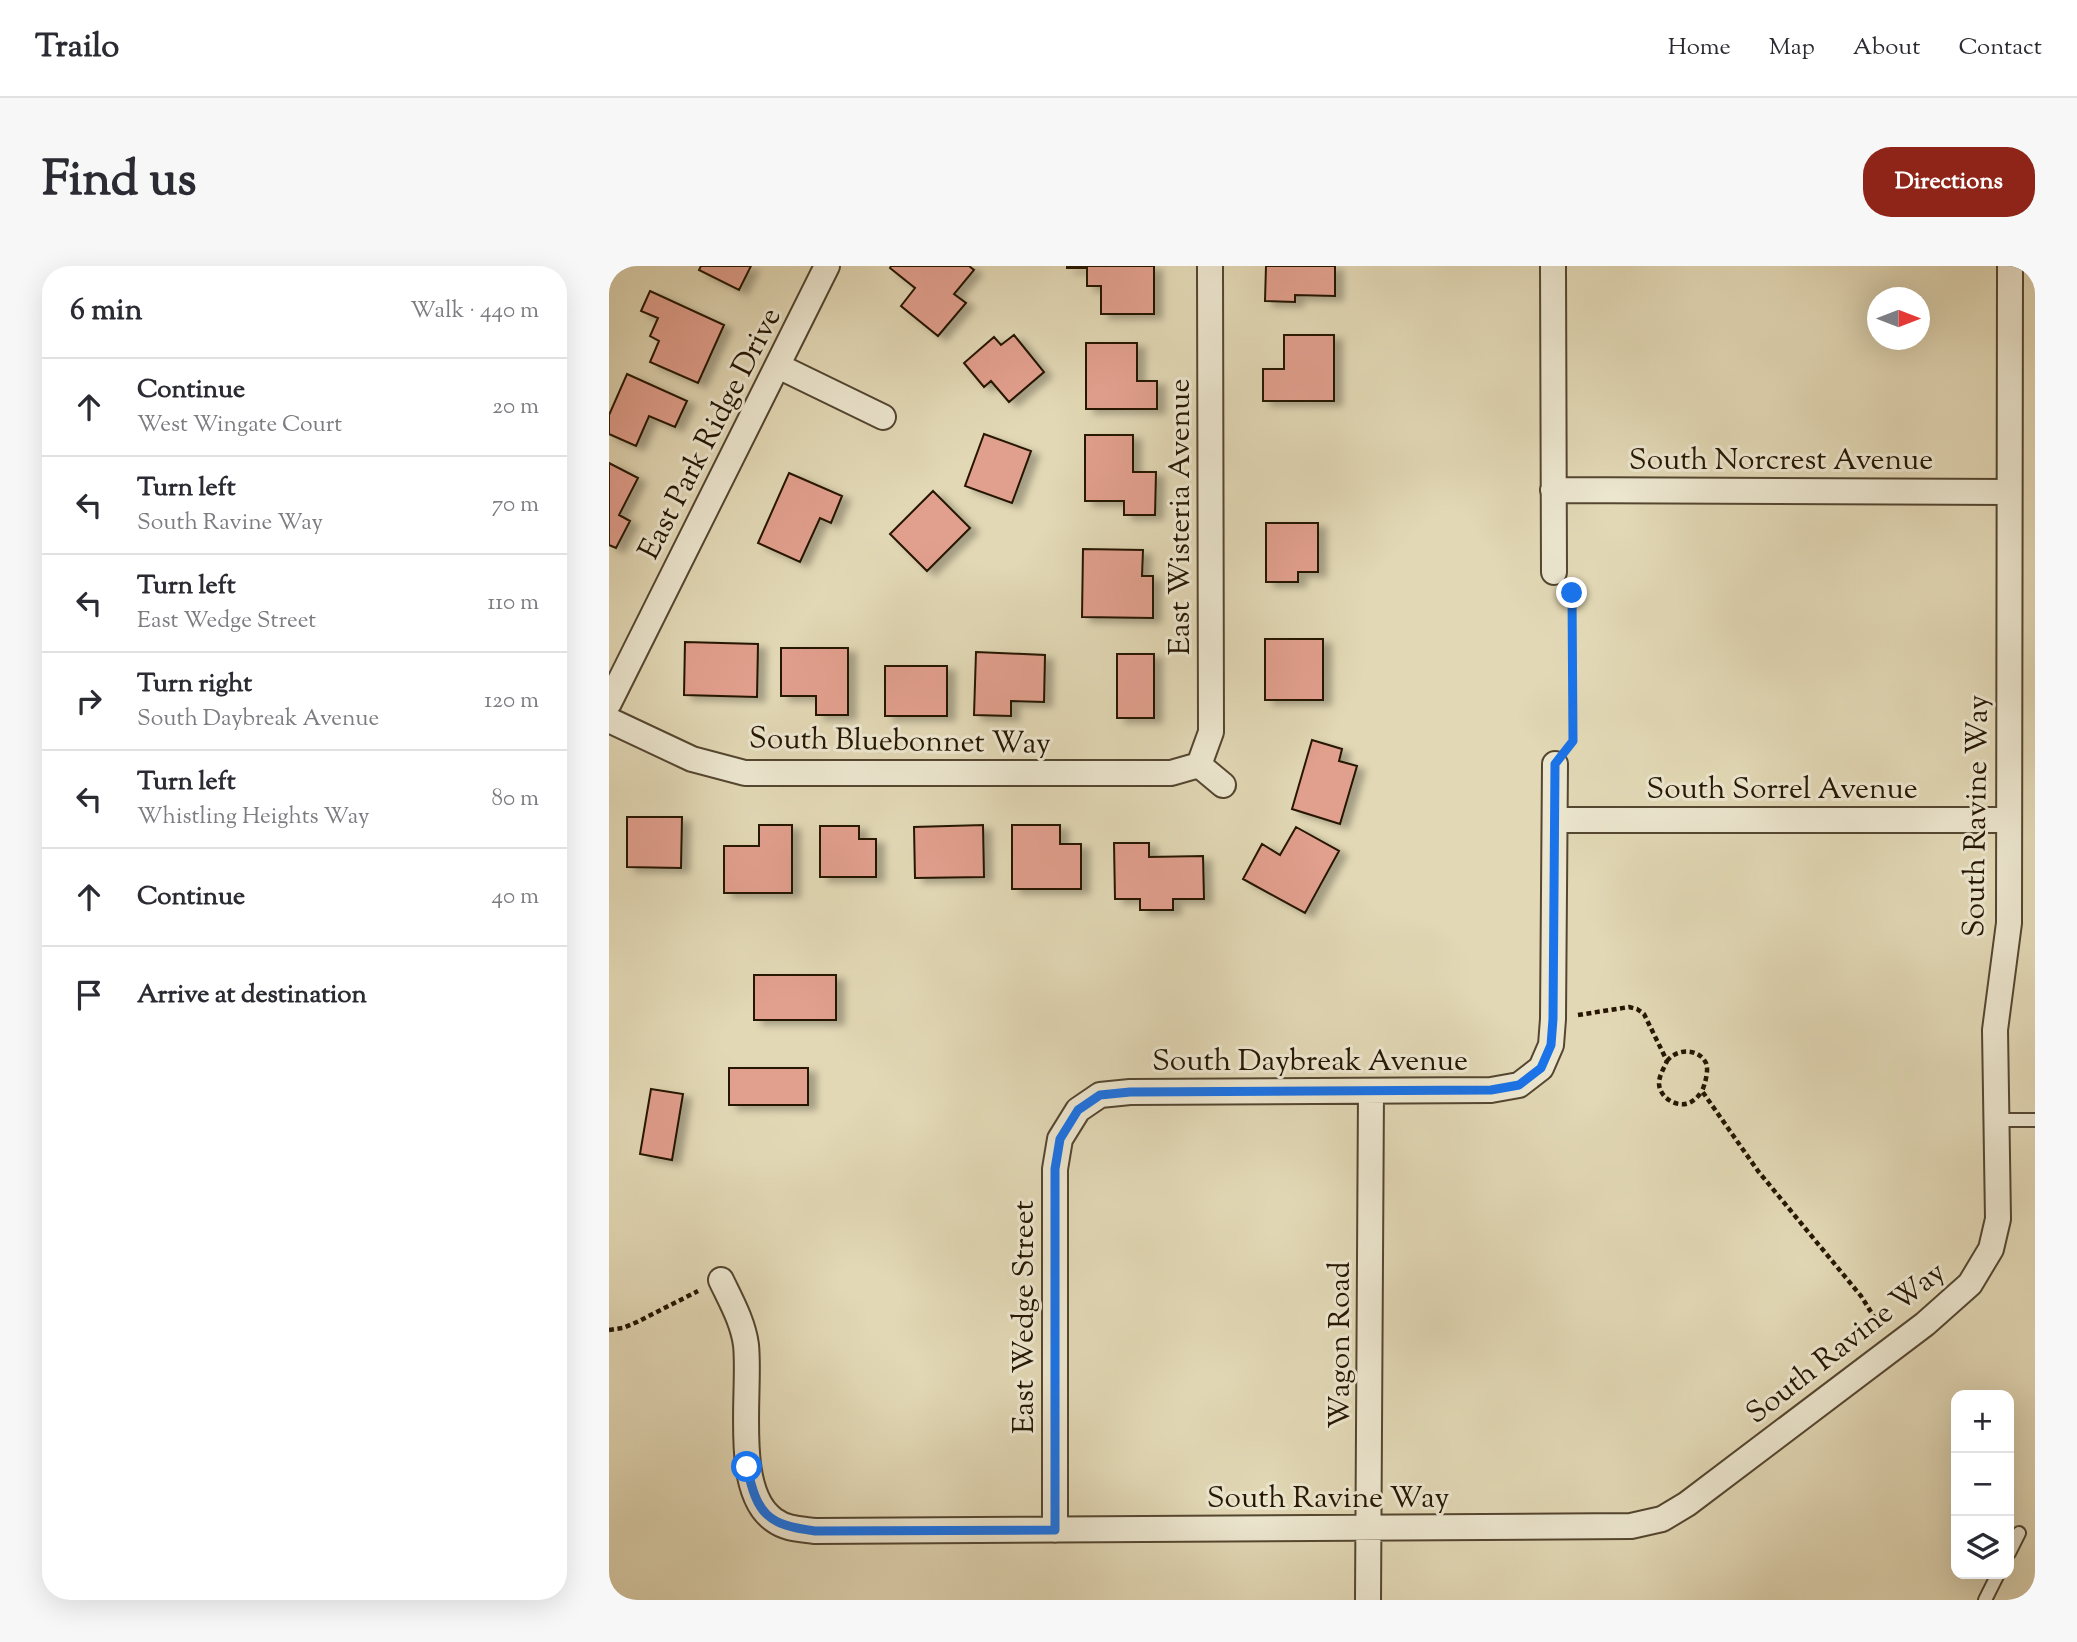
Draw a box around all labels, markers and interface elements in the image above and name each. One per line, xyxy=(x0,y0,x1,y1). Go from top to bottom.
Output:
text: Trailo xyxy=(35,24,119,72)
text: Home xyxy=(1668,31,1731,65)
text: Map xyxy=(1769,31,1815,65)
text: About xyxy=(1853,31,1920,65)
text: Contact xyxy=(1958,31,2042,65)
text: Find us xyxy=(42,147,196,217)
button: Directions xyxy=(1863,147,2035,217)
north arrow xyxy=(1867,287,1930,350)
text: 6 min xyxy=(70,290,142,333)
text: Walk · 440 m xyxy=(410,295,539,328)
street label: East Park Ridge Drive xyxy=(629,301,793,568)
text: Continue xyxy=(137,372,245,409)
street label: East Wisteria Avenue xyxy=(1160,379,1203,655)
icon: ahead xyxy=(70,388,108,426)
text: 20 m xyxy=(492,391,539,424)
text: West Wingate Court xyxy=(137,409,342,442)
street label: South Norcrest Avenue xyxy=(1629,440,1933,483)
text: Turn left xyxy=(137,470,236,507)
icon: left xyxy=(70,486,108,524)
text: 70 m xyxy=(492,489,539,522)
text: South Ravine Way xyxy=(137,507,323,540)
text: Turn left xyxy=(137,568,236,605)
route end xyxy=(1556,577,1587,608)
icon: left xyxy=(70,584,108,622)
text: 110 m xyxy=(488,587,539,620)
text: East Wedge Street xyxy=(137,605,316,638)
text: Turn right xyxy=(137,666,252,703)
icon: right xyxy=(70,682,108,720)
text: 120 m xyxy=(484,685,539,718)
street label: South Ravine Way xyxy=(1954,694,2001,938)
text: South Daybreak Avenue xyxy=(137,703,379,736)
street label: South Bluebonnet Way xyxy=(749,718,1051,767)
text: Turn left xyxy=(137,764,236,801)
street label: South Sorrel Avenue xyxy=(1646,769,1918,812)
icon: left xyxy=(70,780,108,818)
text: 80 m xyxy=(491,783,539,816)
text: Whistling Heights Way xyxy=(137,801,369,834)
icon: ahead xyxy=(70,878,108,916)
text: Continue xyxy=(137,879,245,916)
text: 40 m xyxy=(492,881,539,914)
icon: arrive xyxy=(70,976,108,1014)
text: Arrive at destination xyxy=(137,977,367,1014)
street label: South Daybreak Avenue xyxy=(1152,1041,1468,1084)
street label: East Wedge Street xyxy=(1004,1200,1047,1434)
street label: South Ravine Way xyxy=(1738,1252,1955,1436)
street label: Wagon Road xyxy=(1320,1261,1363,1429)
map controls xyxy=(1951,1390,2014,1579)
button: + xyxy=(1951,1390,2014,1453)
route start xyxy=(731,1451,762,1482)
button: − xyxy=(1951,1453,2014,1516)
street label: South Ravine Way xyxy=(1207,1478,1449,1521)
button: layers xyxy=(1951,1516,2014,1579)

